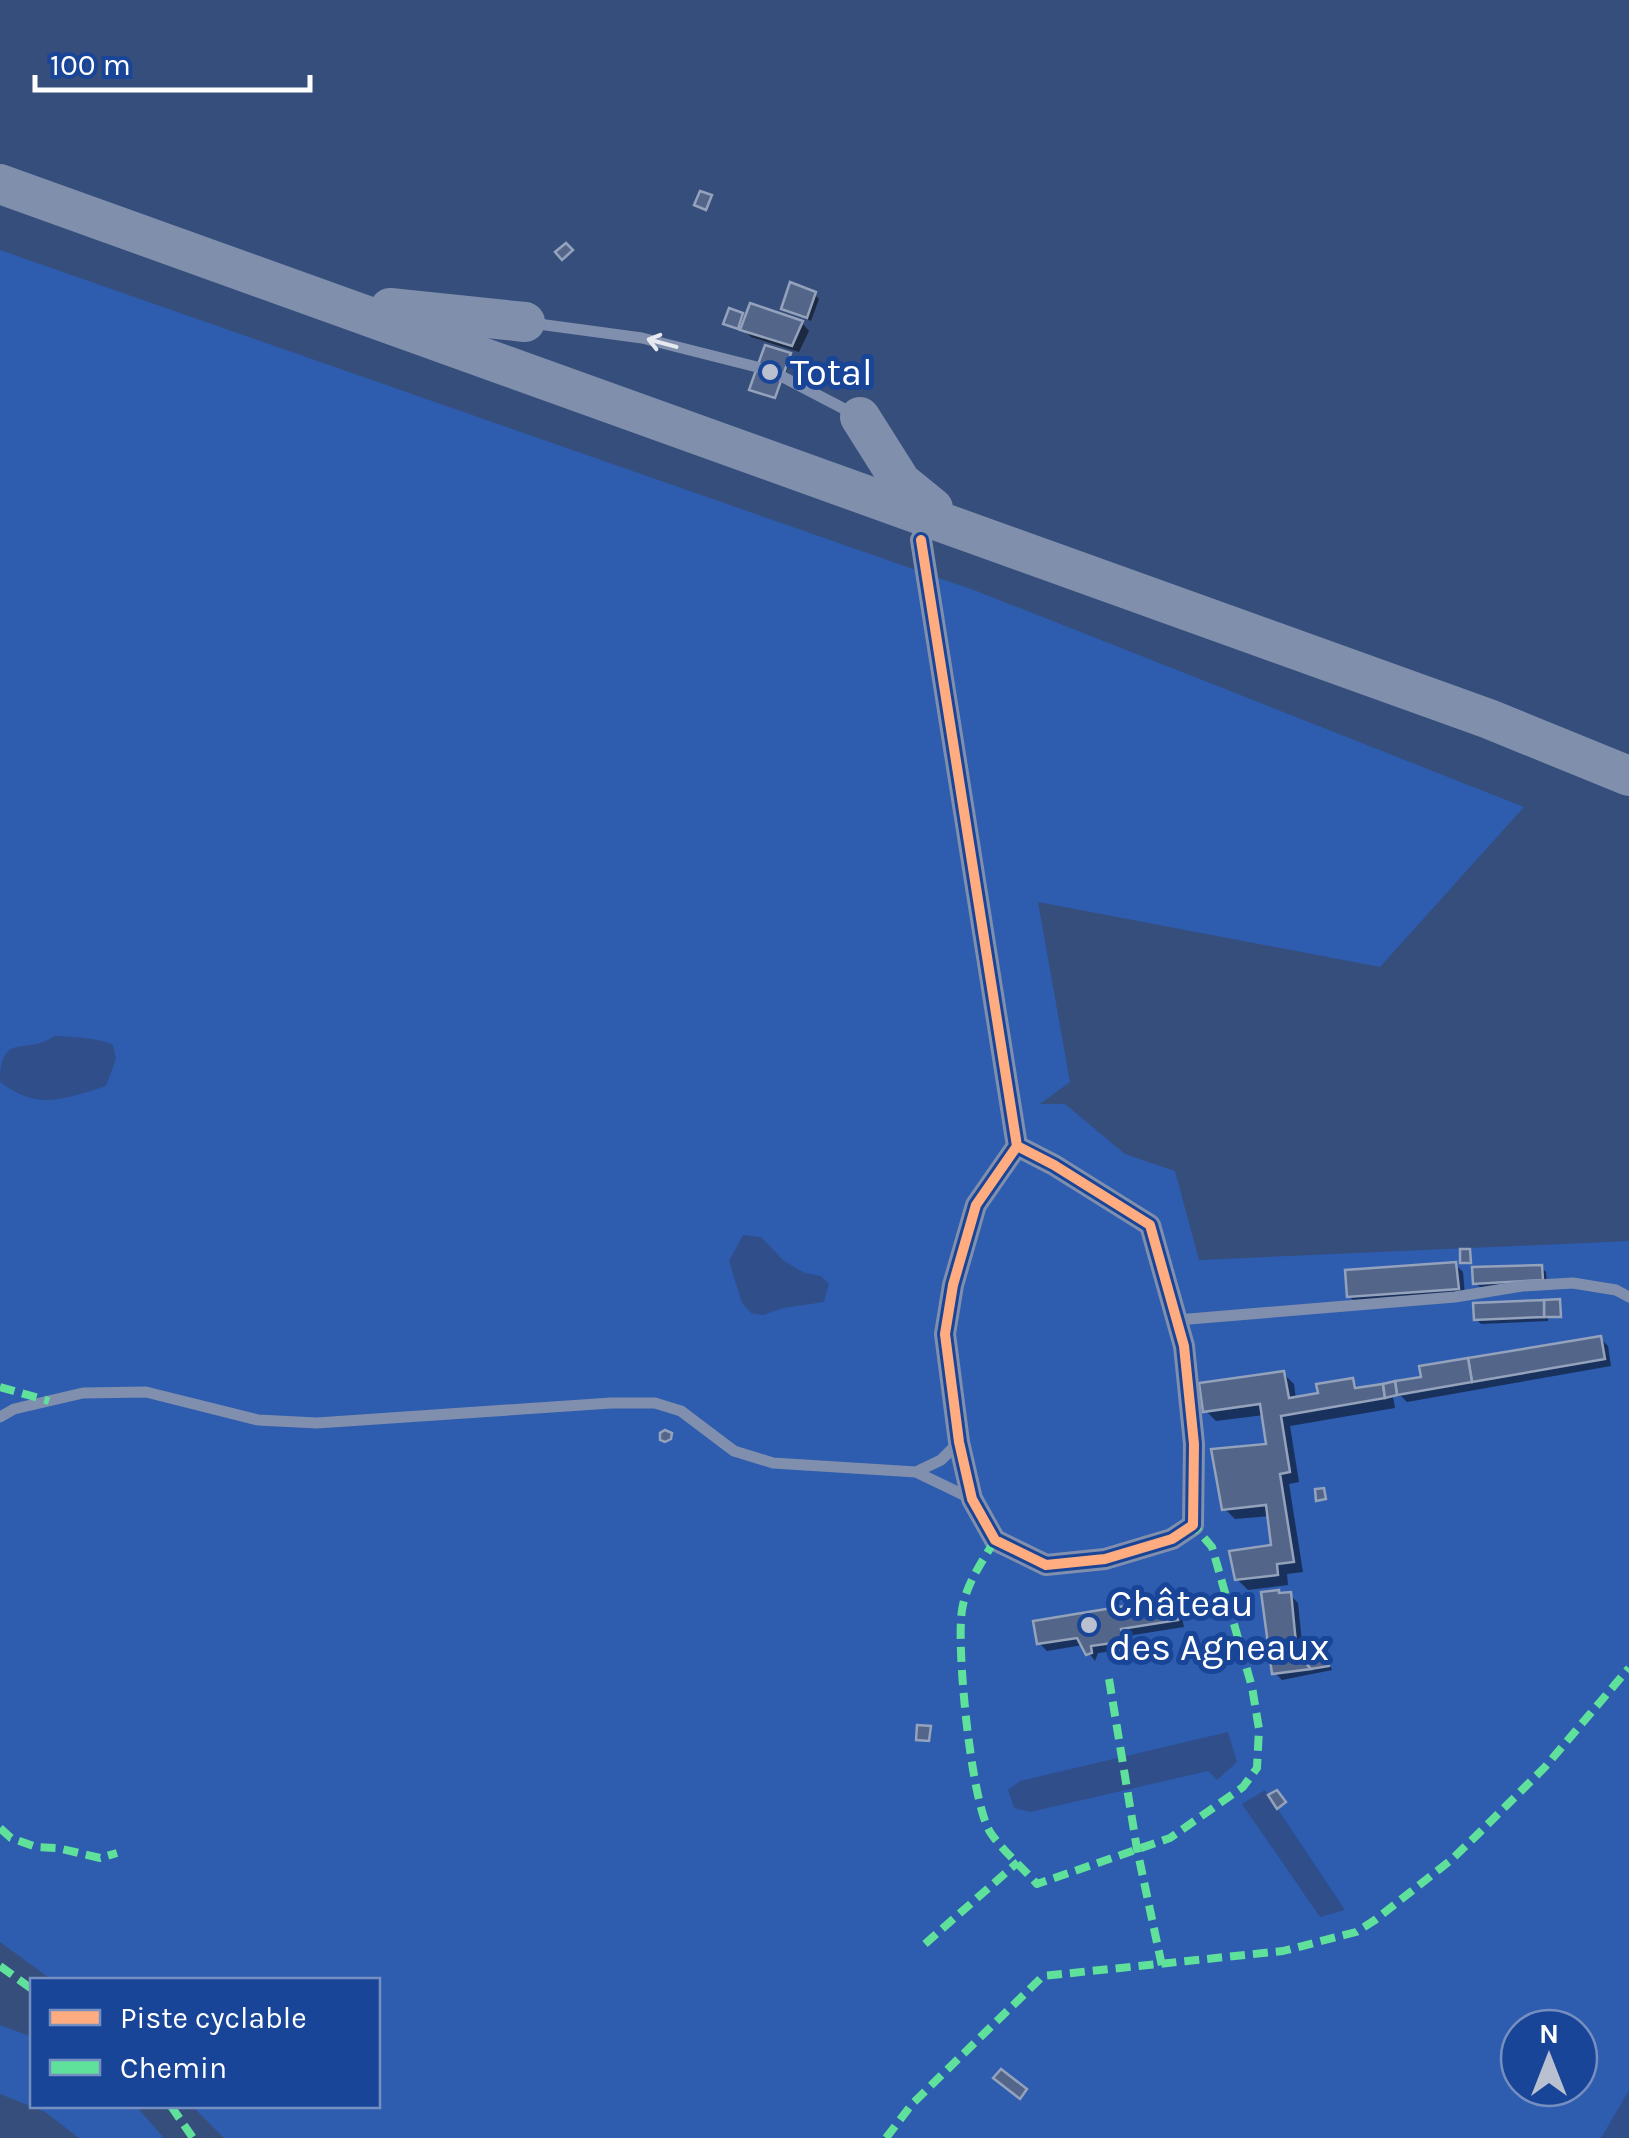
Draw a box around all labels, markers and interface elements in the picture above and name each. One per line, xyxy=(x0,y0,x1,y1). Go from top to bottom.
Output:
scale bar xyxy=(35,30,310,92)
text: 100 m xyxy=(50,47,131,83)
one-way arrow xyxy=(647,333,679,351)
place label: Total xyxy=(790,350,873,395)
marker: Total xyxy=(759,361,781,383)
place label: Château des Agneaux xyxy=(1109,1581,1329,1670)
marker: Château des Agneaux xyxy=(1078,1614,1100,1636)
legend xyxy=(30,1978,380,2108)
text: Piste cyclable xyxy=(120,2000,307,2036)
north arrow xyxy=(1499,2008,1599,2108)
text: N xyxy=(1539,2017,1559,2050)
text: Chemin xyxy=(120,2050,227,2086)

